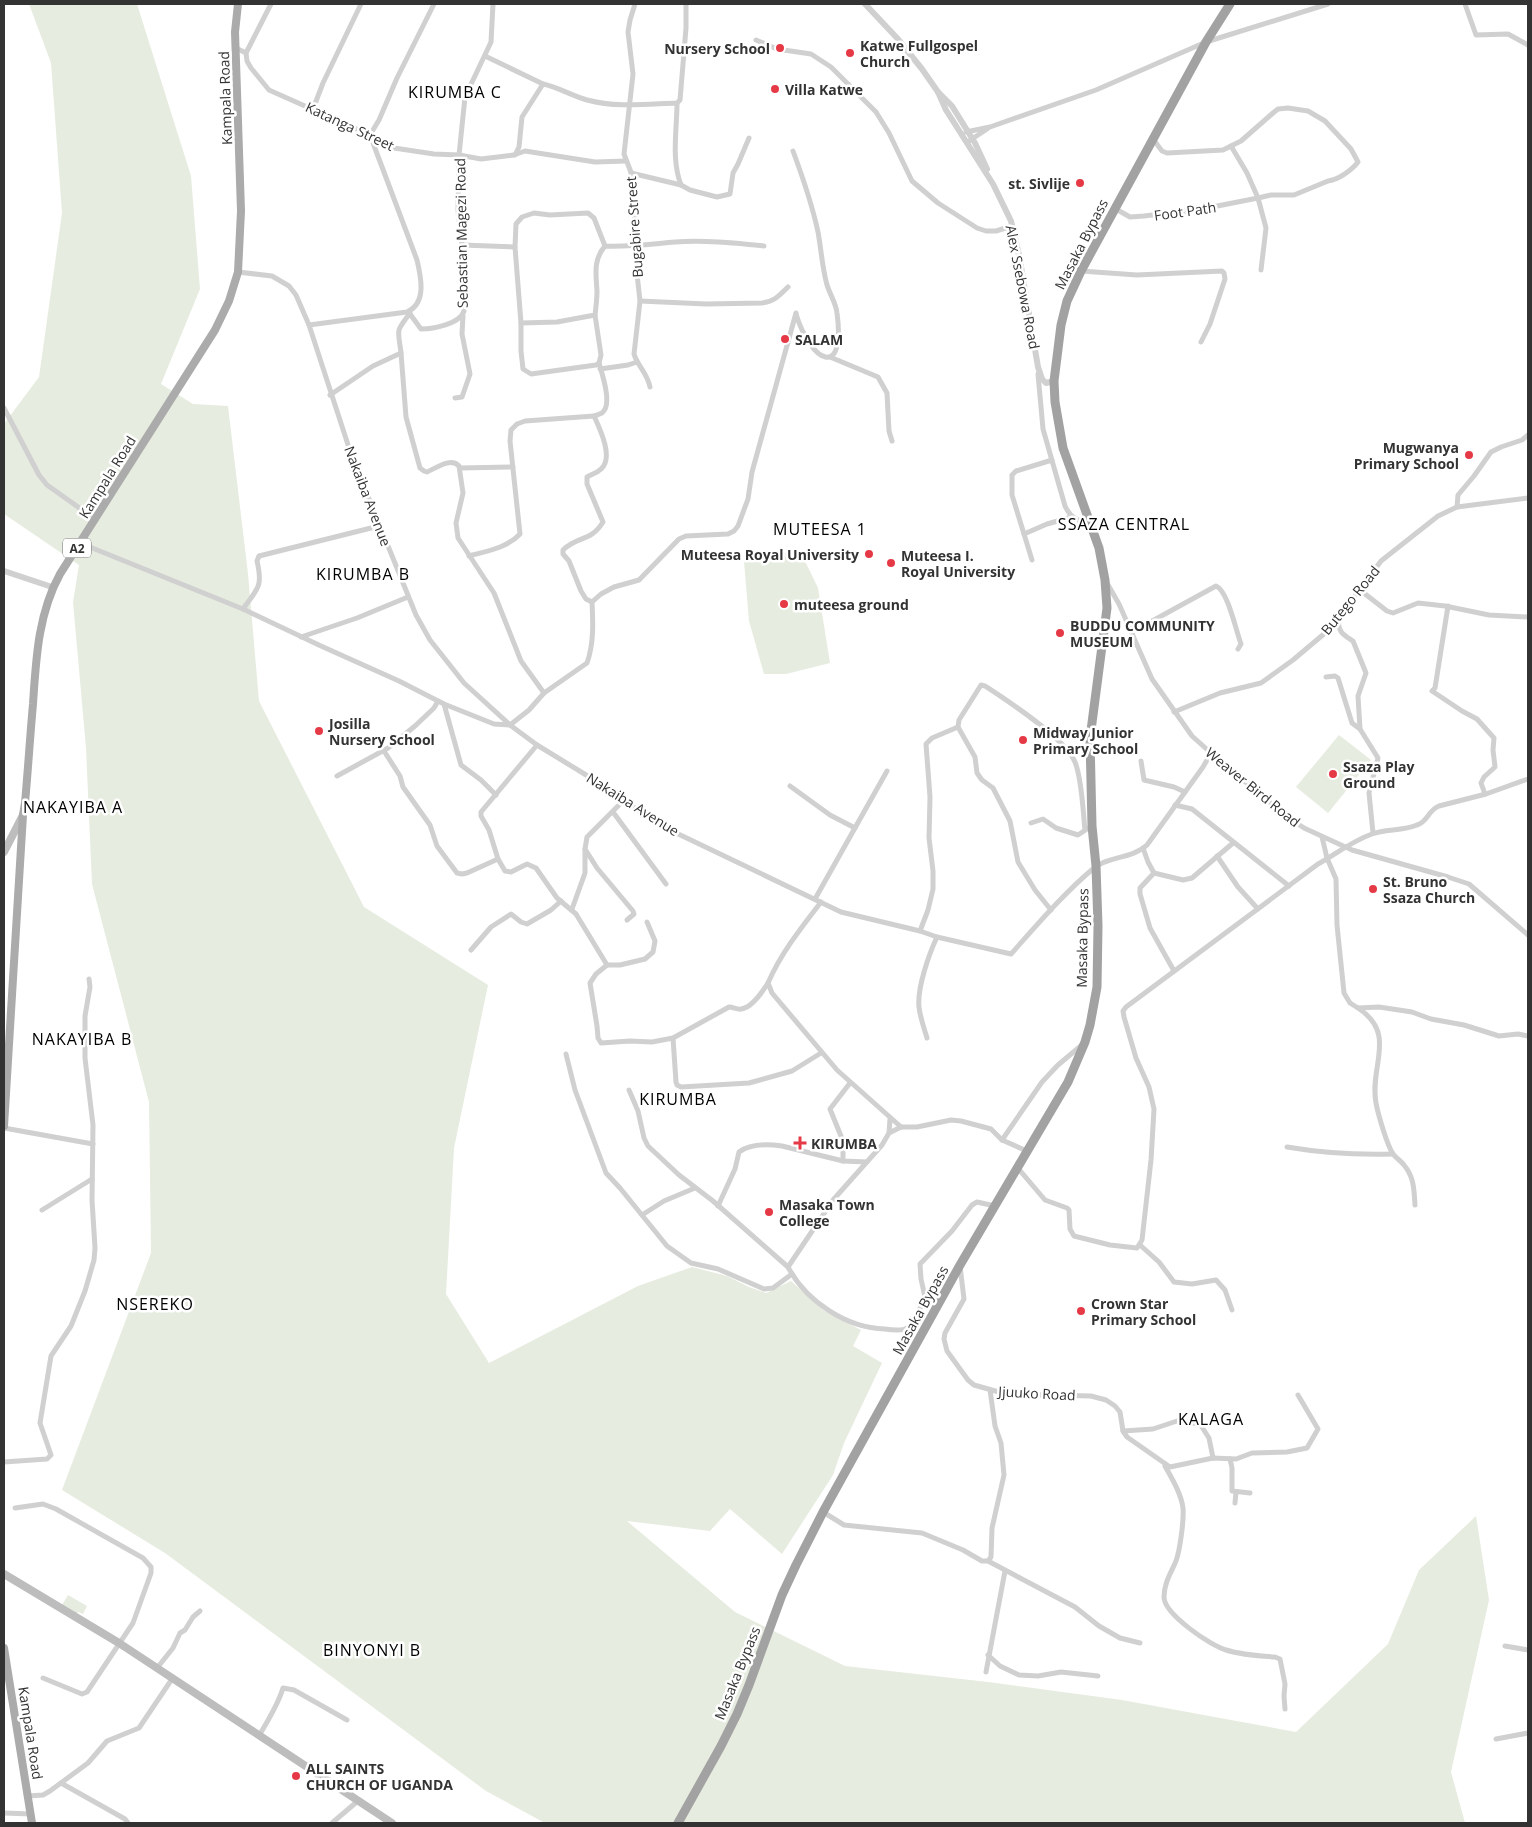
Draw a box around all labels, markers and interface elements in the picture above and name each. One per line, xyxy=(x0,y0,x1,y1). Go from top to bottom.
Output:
place label: Katwe Fullgospel Church xyxy=(860,36,978,71)
place label: Nursery School xyxy=(664,39,770,58)
marker: Nursery School xyxy=(774,42,786,54)
marker: Katwe Fullgospel Church xyxy=(844,47,856,59)
street label: Kampala Road xyxy=(214,51,236,145)
place label: Villa Katwe xyxy=(785,80,863,99)
district label: KIRUMBA C xyxy=(408,81,502,103)
marker: Villa Katwe xyxy=(769,83,781,95)
street label: Katanga Street xyxy=(303,97,397,155)
street label: Sebastian Magezi Road xyxy=(450,158,472,308)
place label: st. Sivlije xyxy=(1008,174,1070,193)
street label: Bugabire Street xyxy=(621,176,647,278)
marker: st. Sivlije xyxy=(1074,177,1086,189)
street label: Masaka Bypass xyxy=(1050,195,1112,293)
street label: Foot Path xyxy=(1153,197,1217,225)
street label: Alex Ssebowa Road xyxy=(1002,223,1044,351)
place label: SALAM xyxy=(795,330,843,349)
marker: SALAM xyxy=(779,333,791,345)
street label: Kampala Road xyxy=(74,432,140,522)
place label: Mugwanya Primary School xyxy=(1354,438,1459,473)
street label: Nakaiba Avenue xyxy=(340,443,396,549)
marker: Mugwanya Primary School xyxy=(1463,449,1475,461)
district label: SSAZA CENTRAL xyxy=(1058,513,1190,535)
district label: MUTEESA 1 xyxy=(773,518,867,540)
road number: A2 xyxy=(63,538,91,558)
place label: Muteesa Royal University xyxy=(681,545,859,564)
place label: Muteesa I. Royal University xyxy=(901,546,1015,581)
marker: Muteesa Royal University xyxy=(863,548,875,560)
marker: Muteesa I. Royal University xyxy=(885,557,897,569)
street label: Butego Road xyxy=(1316,562,1384,638)
district label: KIRUMBA B xyxy=(316,563,410,585)
place label: muteesa ground xyxy=(794,595,909,614)
marker: muteesa ground xyxy=(778,598,790,610)
place label: BUDDU COMMUNITY MUSEUM xyxy=(1070,616,1215,651)
marker: BUDDU COMMUNITY MUSEUM xyxy=(1054,627,1066,639)
place label: Josilla Nursery School xyxy=(327,714,435,749)
place label: Midway Junior Primary School xyxy=(1033,723,1138,758)
marker: Josilla Nursery School xyxy=(313,725,325,737)
marker: Midway Junior Primary School xyxy=(1017,734,1029,746)
street label: Weaver Bird Road xyxy=(1202,743,1304,831)
place label: Ssaza Play Ground xyxy=(1343,757,1415,792)
street label: Nakaiba Avenue xyxy=(583,768,683,840)
marker: Ssaza Play Ground xyxy=(1327,768,1339,780)
district label: NAKAYIBA A xyxy=(23,796,123,818)
place label: St. Bruno Ssaza Church xyxy=(1383,872,1475,907)
marker: St. Bruno Ssaza Church xyxy=(1367,883,1379,895)
street label: Masaka Bypass xyxy=(1072,888,1092,988)
district label: NAKAYIBA B xyxy=(32,1028,132,1050)
district label: KIRUMBA xyxy=(639,1088,717,1110)
place label: KIRUMBA xyxy=(811,1134,877,1153)
marker: KIRUMBA xyxy=(793,1136,807,1150)
place label: Masaka Town College xyxy=(779,1195,875,1230)
marker: Masaka Town College xyxy=(763,1206,775,1218)
street label: Masaka Bypass xyxy=(888,1262,953,1358)
district label: NSEREKO xyxy=(116,1293,194,1315)
place label: Crown Star Primary School xyxy=(1091,1294,1196,1329)
marker: Crown Star Primary School xyxy=(1075,1305,1087,1317)
street label: Jjuuko Road xyxy=(996,1381,1076,1405)
district label: KALAGA xyxy=(1178,1408,1244,1430)
street label: Masaka Bypass xyxy=(710,1623,765,1723)
district label: BINYONYI B xyxy=(323,1639,421,1661)
street label: Kampala Road xyxy=(14,1685,48,1781)
place label: ALL SAINTS CHURCH OF UGANDA xyxy=(306,1759,453,1794)
marker: ALL SAINTS CHURCH OF UGANDA xyxy=(290,1770,302,1782)

